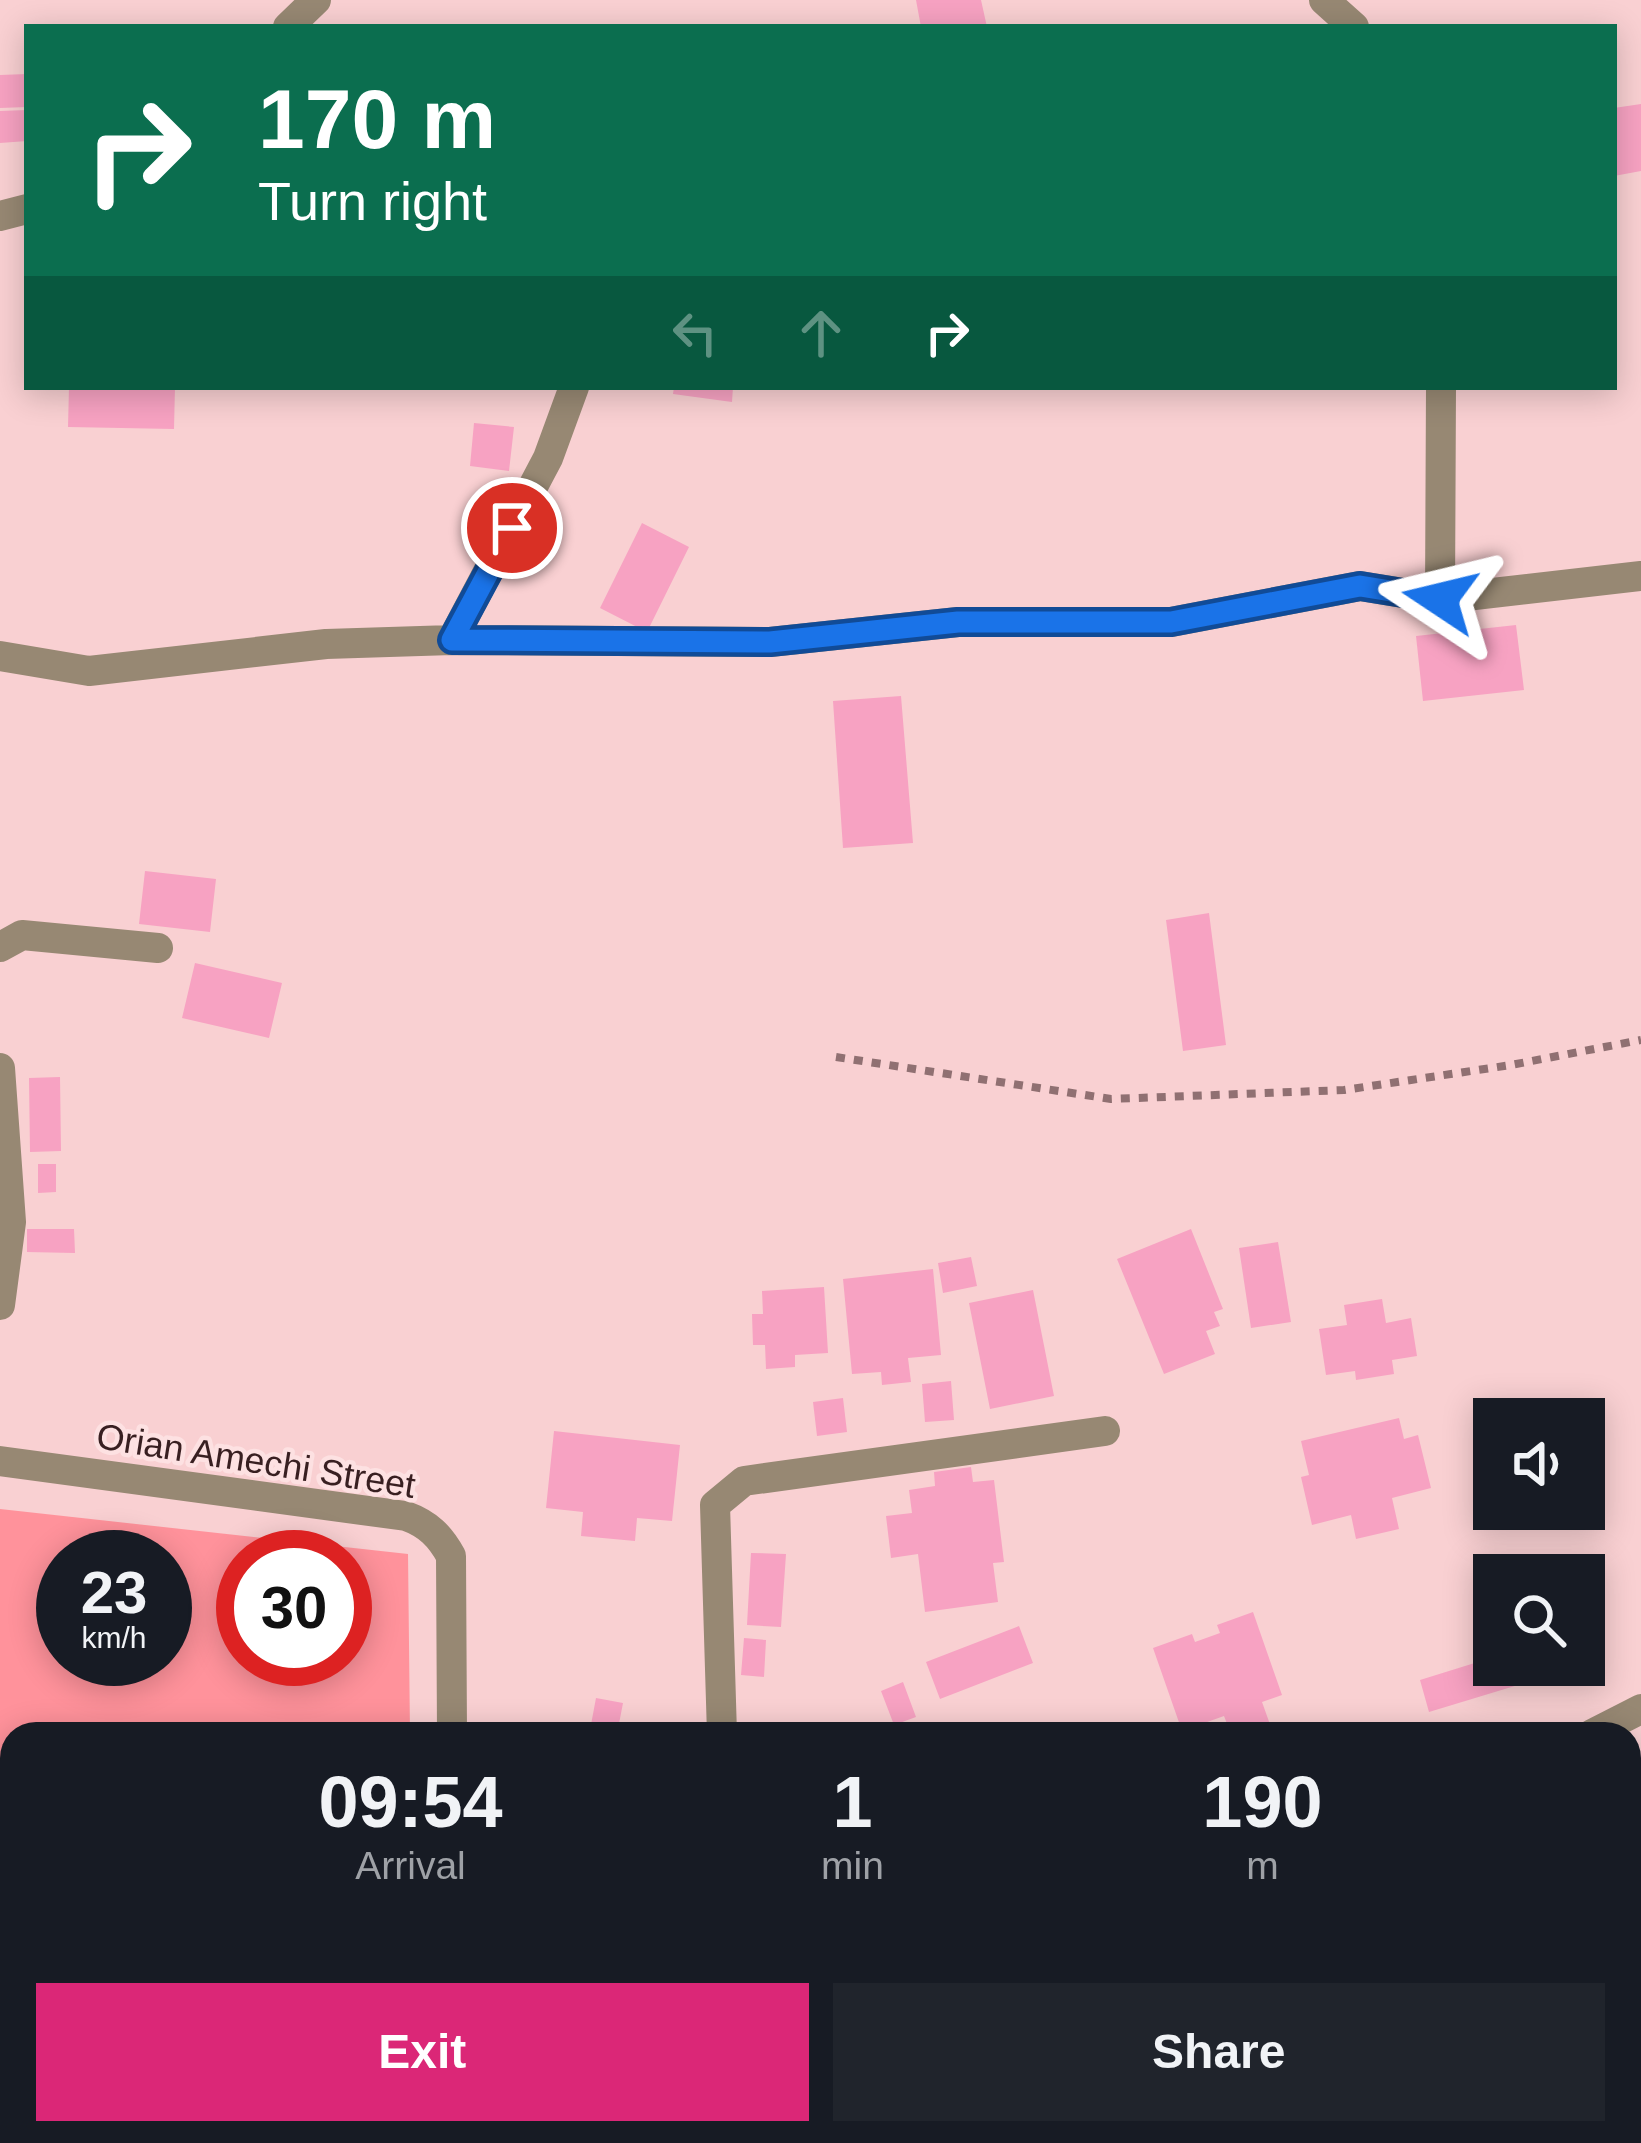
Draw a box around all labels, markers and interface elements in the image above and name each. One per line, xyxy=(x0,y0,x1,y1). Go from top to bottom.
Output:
icon: right xyxy=(60,72,216,228)
text: 170 m xyxy=(258,72,496,166)
text: Turn right xyxy=(258,171,487,231)
icon: left xyxy=(662,300,728,366)
icon: ahead xyxy=(788,300,854,366)
icon: right xyxy=(914,300,980,366)
pin xyxy=(461,477,563,579)
icon: arrive xyxy=(479,495,545,561)
position arrow xyxy=(1377,536,1503,662)
map controls xyxy=(1473,1398,1605,1686)
button: sound xyxy=(1473,1398,1605,1530)
street label: Orian Amechi Street xyxy=(94,1415,418,1506)
speed limit sign: 30 xyxy=(216,1530,372,1686)
button: search xyxy=(1473,1554,1605,1686)
text: 23 xyxy=(81,1559,147,1626)
text: km/h xyxy=(81,1621,147,1654)
text: 09:54 xyxy=(318,1762,503,1842)
text: 1 xyxy=(832,1762,873,1842)
text: 190 xyxy=(1202,1762,1323,1842)
text: Arrival xyxy=(355,1844,466,1887)
text: min xyxy=(821,1844,884,1887)
text: m xyxy=(1246,1844,1279,1887)
button: Exit xyxy=(36,1983,809,2121)
button: Share xyxy=(833,1983,1605,2121)

